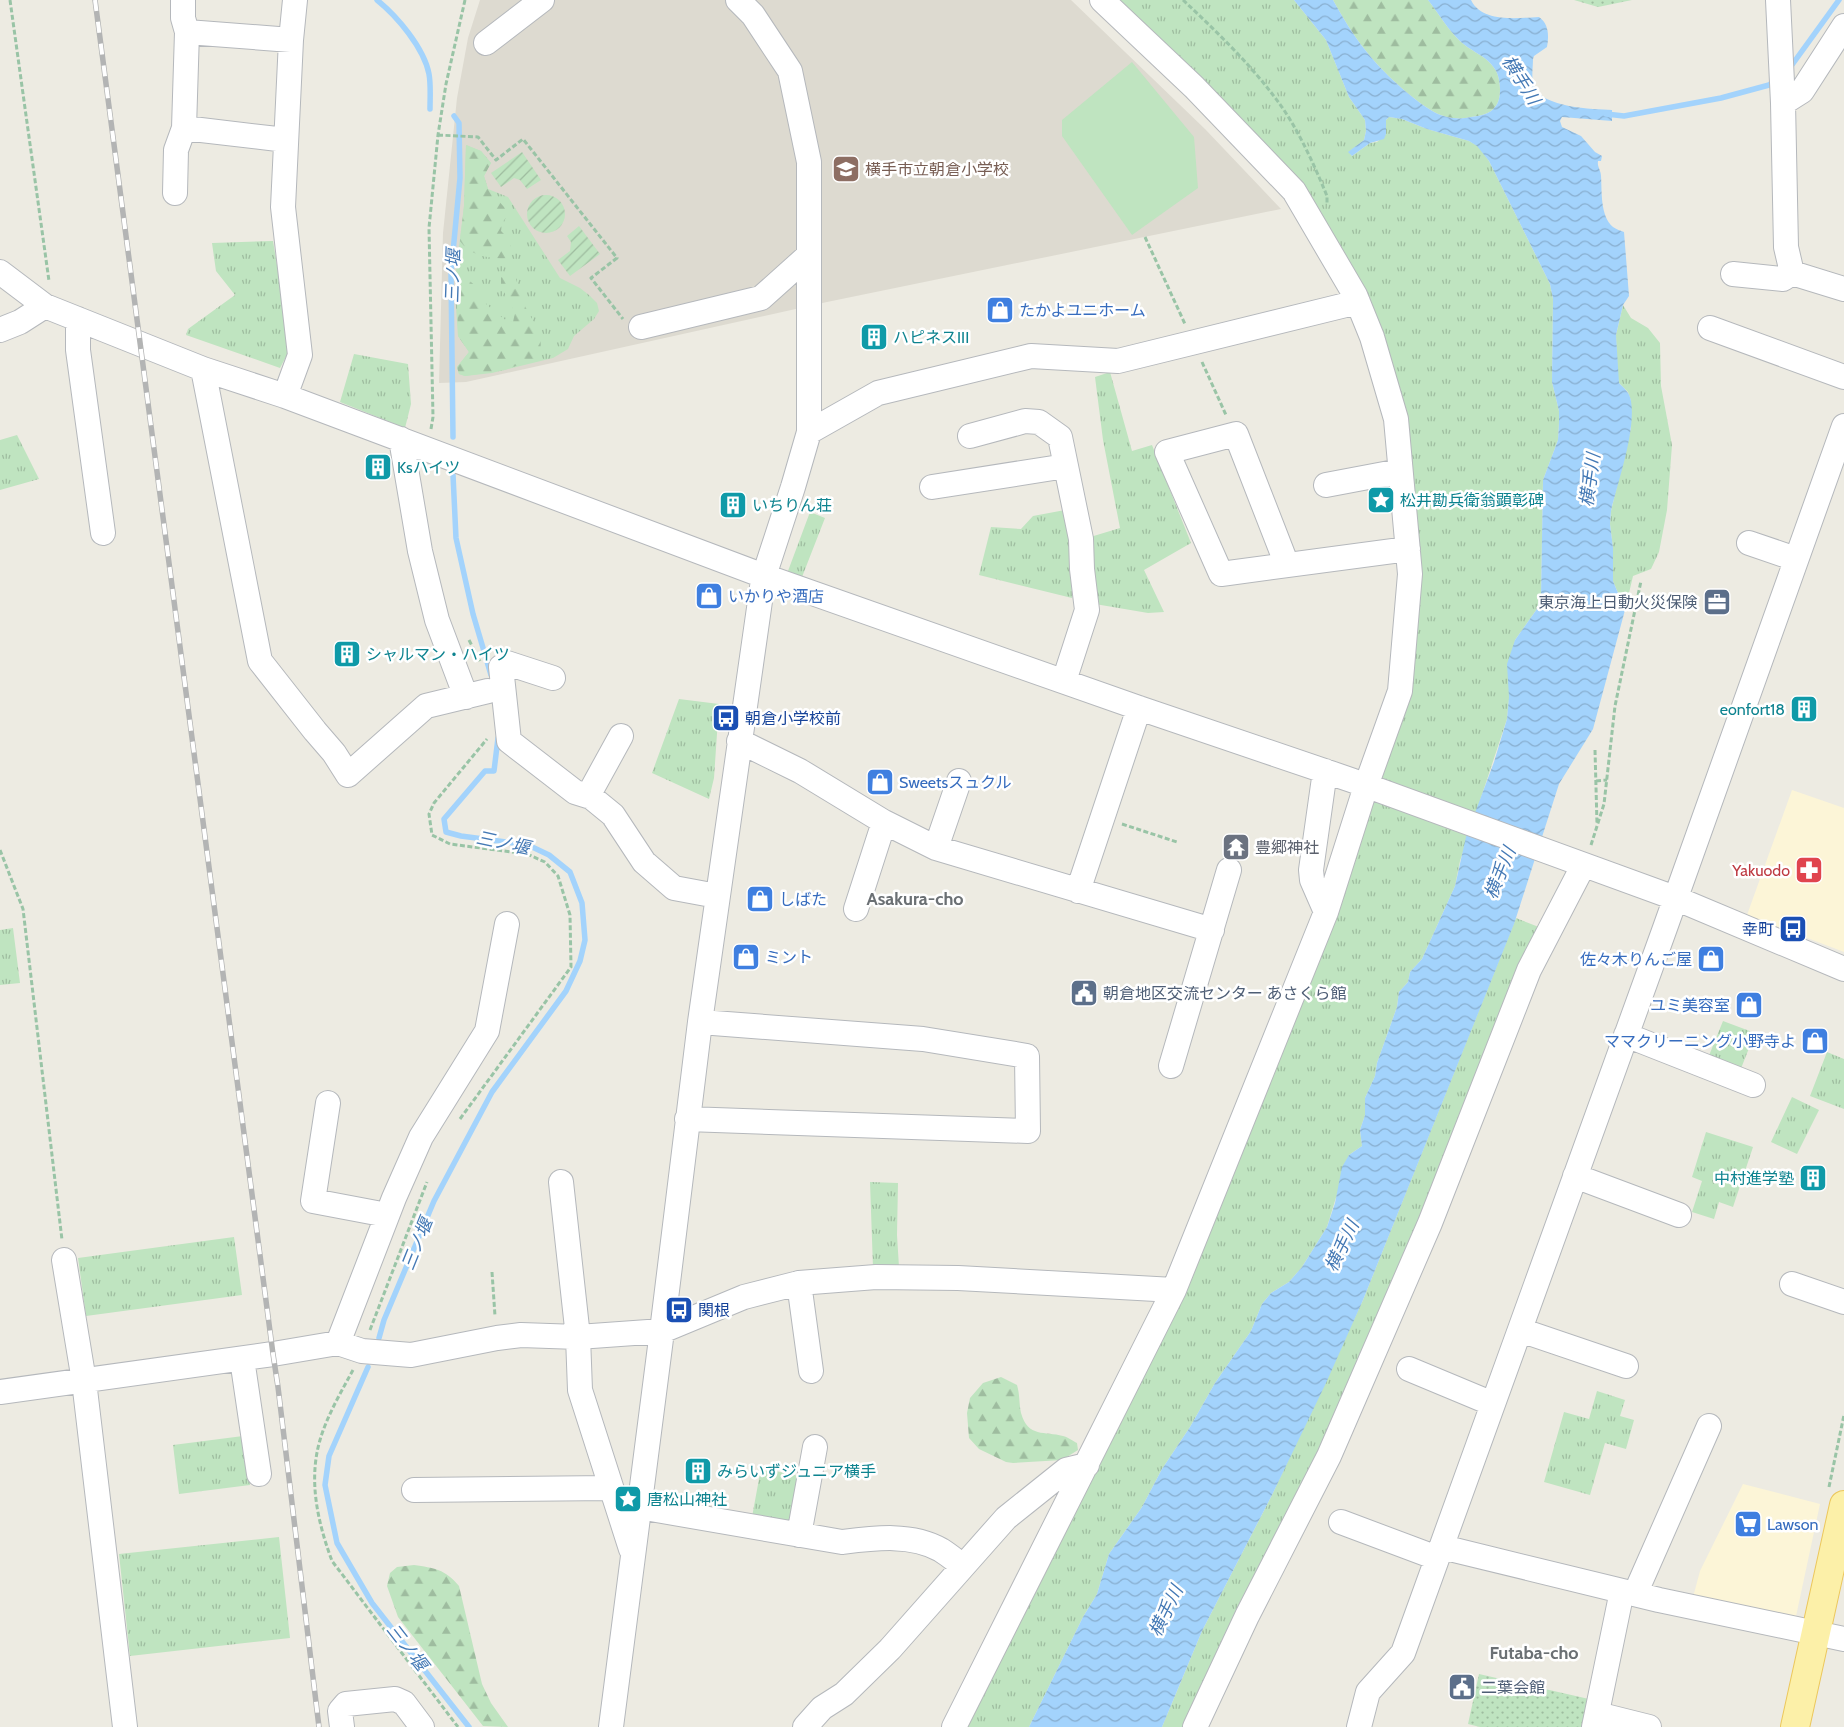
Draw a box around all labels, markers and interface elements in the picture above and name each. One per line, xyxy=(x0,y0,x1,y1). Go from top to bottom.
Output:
water label: 横手川 xyxy=(1497,51,1546,110)
school or university icon: 横手市立朝倉小学校 xyxy=(831,154,861,184)
place label: 横手市立朝倉小学校 xyxy=(865,160,1009,179)
water label: 三ノ堰 xyxy=(441,246,465,303)
shop icon: たかよユニホーム xyxy=(985,295,1015,325)
place label: たかよユニホーム xyxy=(1019,301,1146,320)
building icon: ハピネスIII xyxy=(859,322,889,352)
place label: ハピネスIII xyxy=(893,328,969,347)
water label: 横手川 xyxy=(1575,450,1605,508)
building icon: Ksハイツ xyxy=(363,452,393,482)
place label: Ksハイツ xyxy=(397,458,460,477)
place icon: 松井勘兵衛翁顕彰碑 xyxy=(1366,485,1396,515)
building icon: いちりん荘 xyxy=(718,490,748,520)
place label: 松井勘兵衛翁顕彰碑 xyxy=(1400,491,1544,510)
place label: いちりん荘 xyxy=(752,496,832,515)
shop icon: いかりや酒店 xyxy=(694,581,724,611)
place label: いかりや酒店 xyxy=(728,587,824,606)
office icon: 東京海上日動火災保険 xyxy=(1702,587,1732,617)
place label: 東京海上日動火災保険 xyxy=(1538,593,1698,612)
building icon: シャルマン・ハイツ xyxy=(332,639,362,669)
place label: シャルマン・ハイツ xyxy=(366,645,510,664)
building icon: eonfort18 xyxy=(1789,694,1819,724)
place label: eonfort18 xyxy=(1720,700,1785,719)
bus stop icon: 朝倉小学校前 xyxy=(711,703,741,733)
place label: 朝倉小学校前 xyxy=(745,709,841,728)
shop icon: Sweetsスュクル xyxy=(865,767,895,797)
place label: Sweetsスュクル xyxy=(899,773,1012,792)
water label: 三ノ堰 xyxy=(474,827,535,860)
temple icon: 豊郷神社 xyxy=(1221,832,1251,862)
place label: 豊郷神社 xyxy=(1255,838,1319,857)
water label: 横手川 xyxy=(1480,842,1521,902)
pharmacy icon: Yakuodo xyxy=(1794,855,1824,885)
place label: Yakuodo xyxy=(1731,861,1790,880)
shop icon: しばた xyxy=(745,884,775,914)
district label: Asakura-cho xyxy=(866,888,964,910)
place label: しばた xyxy=(779,890,827,909)
bus stop icon: 幸町 xyxy=(1778,914,1808,944)
place label: 幸町 xyxy=(1742,920,1774,939)
shop icon: ミント xyxy=(731,942,761,972)
shop icon: 佐々木りんご屋 xyxy=(1696,944,1726,974)
place label: ミント xyxy=(765,948,813,967)
place label: 佐々木りんご屋 xyxy=(1580,950,1692,969)
public building icon: 朝倉地区交流センター あさくら館 xyxy=(1069,978,1099,1008)
place label: 朝倉地区交流センター あさくら館 xyxy=(1103,984,1347,1003)
shop icon: ユミ美容室 xyxy=(1734,990,1764,1020)
place label: ユミ美容室 xyxy=(1650,996,1730,1015)
shop icon: ママクリーニング小野寺よ xyxy=(1800,1026,1830,1056)
place label: ママクリーニング小野寺よ xyxy=(1604,1032,1796,1051)
building icon: 中村進学塾 xyxy=(1798,1163,1828,1193)
place label: 中村進学塾 xyxy=(1714,1169,1794,1188)
water label: 三ノ堰 xyxy=(397,1212,438,1273)
water label: 横手川 xyxy=(1320,1215,1365,1275)
bus stop icon: 関根 xyxy=(664,1295,694,1325)
place label: 関根 xyxy=(698,1301,730,1320)
building icon: みらいずジュニア横手 xyxy=(683,1456,713,1486)
place label: みらいずジュニア横手 xyxy=(717,1462,876,1481)
place icon: 唐松山神社 xyxy=(613,1484,643,1514)
place label: 唐松山神社 xyxy=(647,1490,727,1509)
supermarket icon: Lawson xyxy=(1733,1509,1763,1539)
place label: Lawson xyxy=(1767,1515,1819,1534)
water label: 横手川 xyxy=(1144,1580,1189,1640)
water label: 三ノ堰 xyxy=(382,1619,434,1677)
district label: Futaba-cho xyxy=(1489,1642,1579,1664)
public building icon: 二葉会館 xyxy=(1447,1672,1477,1702)
place label: 二葉会館 xyxy=(1481,1678,1545,1697)

